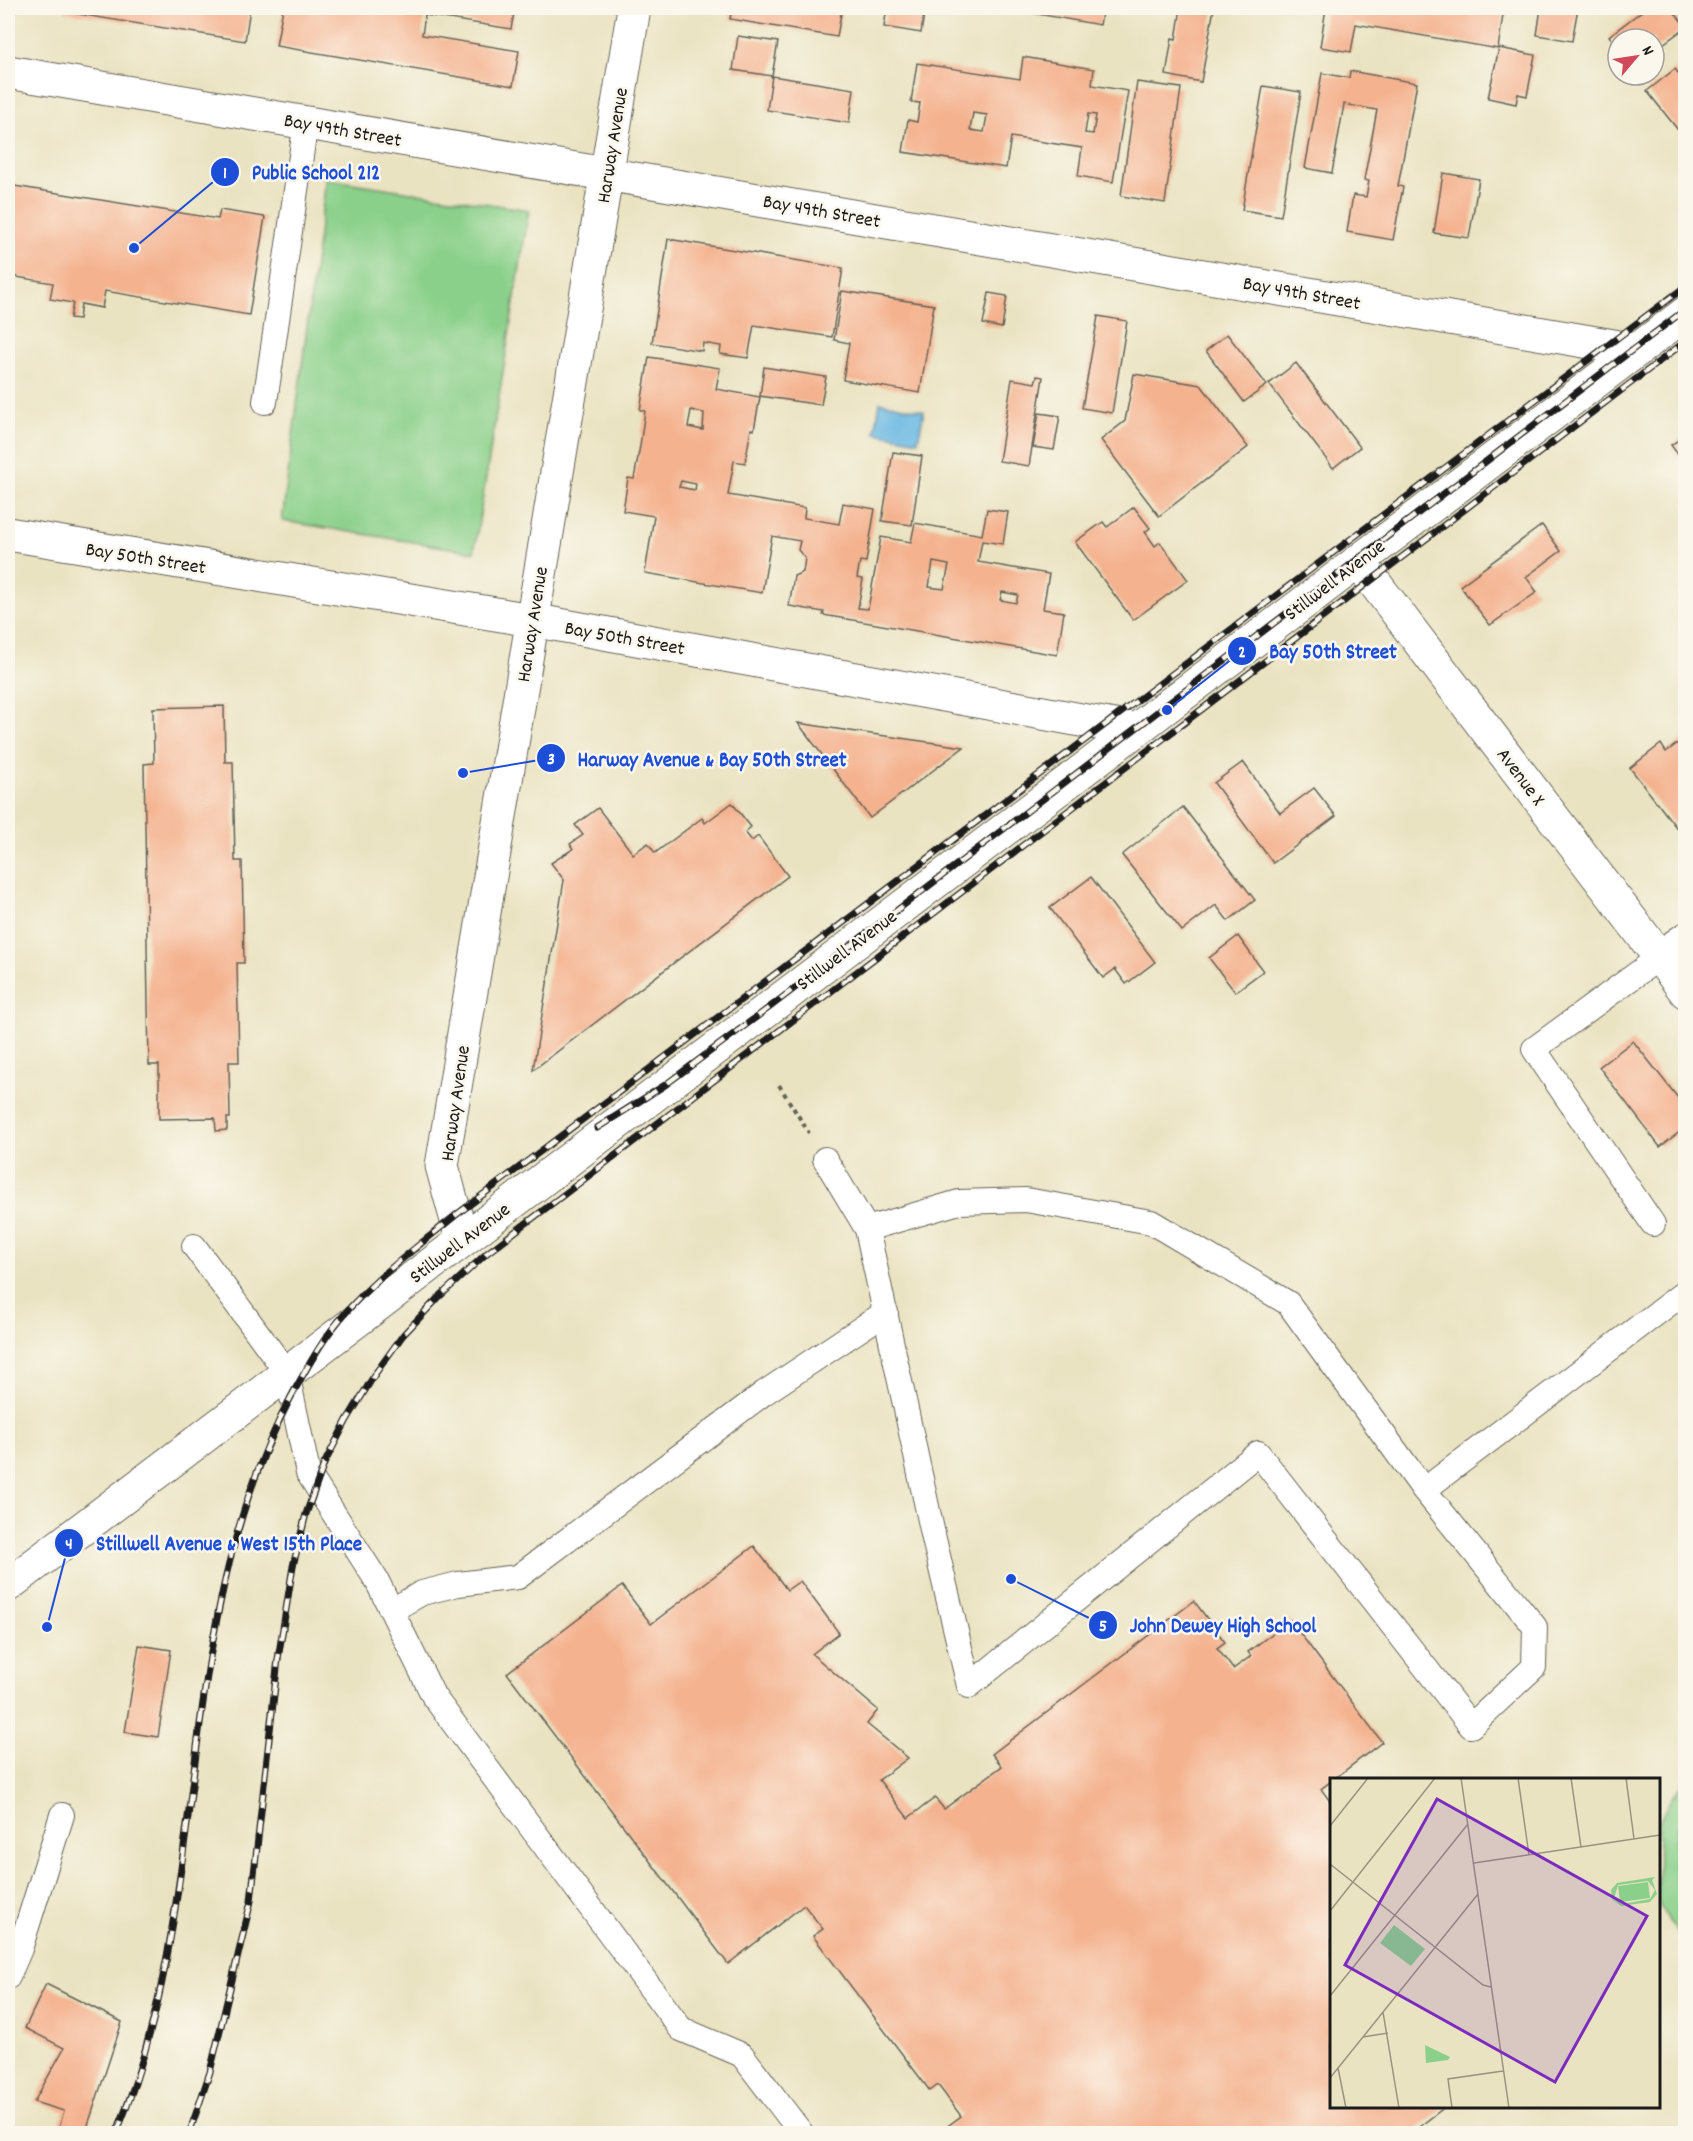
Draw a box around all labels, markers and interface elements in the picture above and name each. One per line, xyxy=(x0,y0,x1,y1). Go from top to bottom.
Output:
north arrow xyxy=(1606,27,1666,87)
text: N xyxy=(1635,42,1659,60)
street label: Harway Avenue xyxy=(591,85,637,205)
street label: Bay 49th Street xyxy=(282,108,403,156)
callout: Public School 212 xyxy=(210,153,392,192)
text: Public School 212 xyxy=(252,160,380,190)
text: 1 xyxy=(223,162,227,187)
street label: Bay 49th Street xyxy=(761,189,882,237)
street label: Bay 49th Street xyxy=(1241,271,1362,319)
street label: Stillwell Avenue xyxy=(1280,534,1392,629)
street label: Bay 50th Street xyxy=(83,537,208,583)
street label: Harway Avenue xyxy=(511,564,557,684)
street label: Bay 50th Street xyxy=(562,616,687,664)
callout: Bay 50th Street xyxy=(1227,631,1409,670)
text: Bay 50th Street xyxy=(1269,639,1397,669)
text: 2 xyxy=(1238,641,1246,666)
callout: Harway Avenue & Bay 50th Street xyxy=(536,739,859,778)
street label: Avenue X xyxy=(1488,743,1551,813)
text: Harway Avenue & Bay 50th Street xyxy=(578,747,847,777)
text: 3 xyxy=(547,748,555,773)
street label: Stillwell Avenue xyxy=(792,904,904,999)
street label: Harway Avenue xyxy=(435,1043,479,1163)
street label: Stillwell Avenue xyxy=(405,1197,517,1292)
callout: Stillwell Avenue & West 15th Place xyxy=(54,1523,374,1562)
text: Stillwell Avenue & West 15th Place xyxy=(96,1531,362,1561)
text: 4 xyxy=(65,1533,73,1558)
callout: John Dewey High School xyxy=(1088,1605,1328,1644)
text: John Dewey High School xyxy=(1130,1613,1317,1643)
text: 5 xyxy=(1099,1615,1107,1640)
inset map xyxy=(1330,1778,1660,2108)

